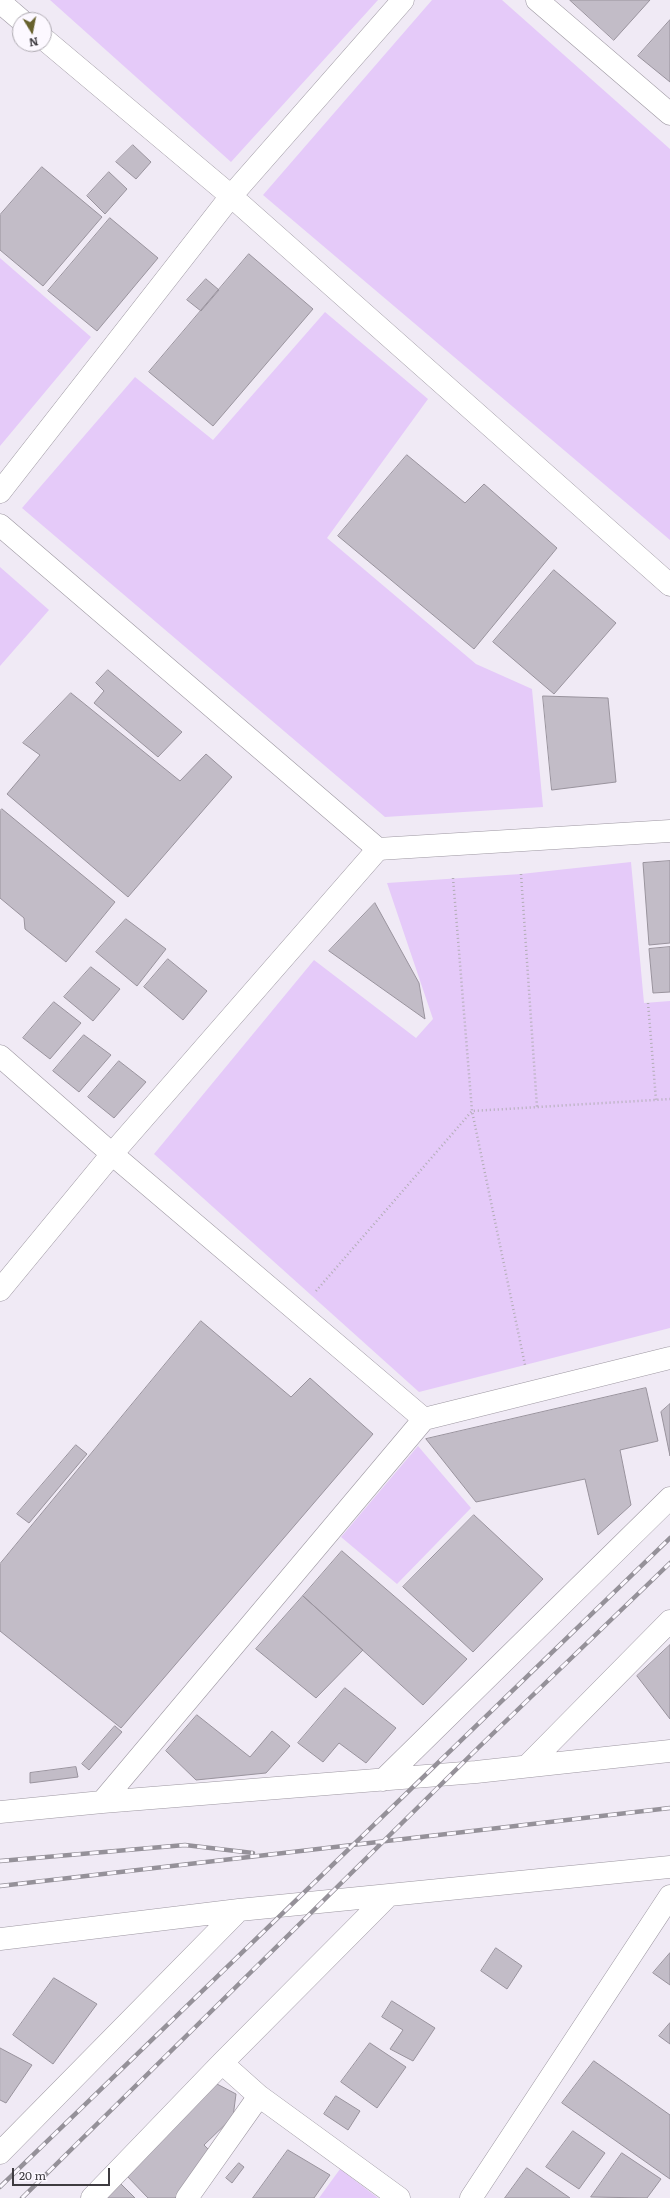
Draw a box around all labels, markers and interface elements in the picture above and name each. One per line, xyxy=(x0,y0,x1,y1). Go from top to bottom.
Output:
north arrow xyxy=(12,12,52,52)
text: N xyxy=(28,34,40,52)
scale bar xyxy=(14,2160,112,2186)
text: 20 m xyxy=(19,2166,46,2184)

